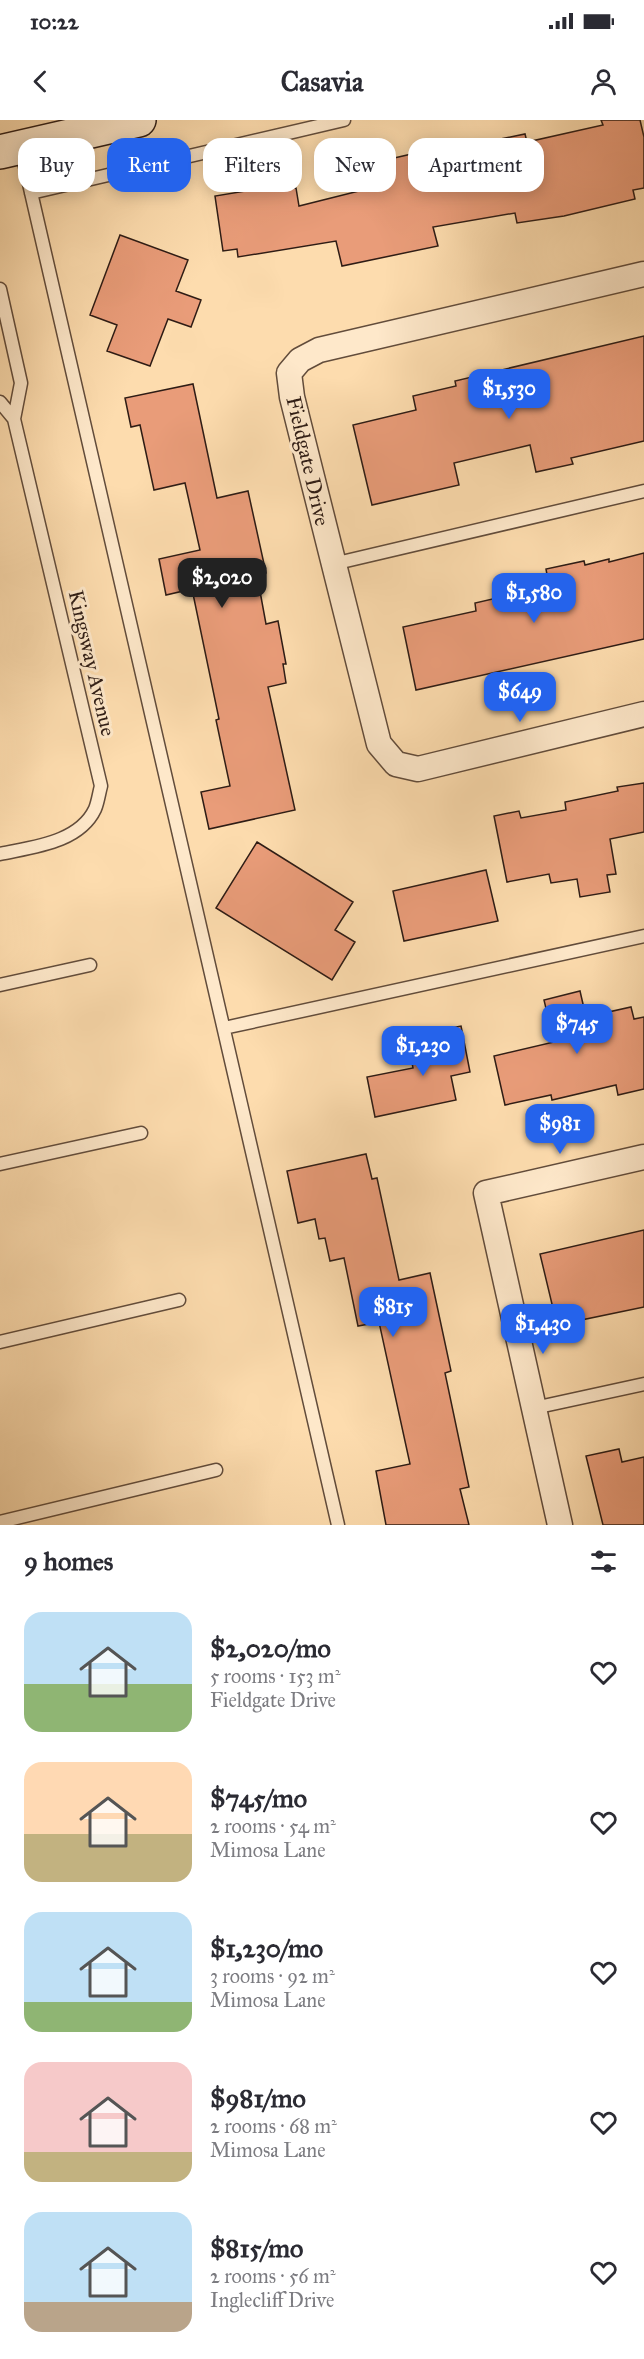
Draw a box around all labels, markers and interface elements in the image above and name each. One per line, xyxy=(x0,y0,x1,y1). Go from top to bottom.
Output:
text: 10:22 xyxy=(30,8,79,35)
icon: back xyxy=(24,65,57,98)
text: Casavia xyxy=(281,65,363,98)
icon: person xyxy=(587,65,620,98)
chip: Buy xyxy=(18,138,95,192)
chip: Rent xyxy=(107,138,191,192)
chip: Filters xyxy=(203,138,302,192)
chip: New xyxy=(314,138,396,192)
chip: Apartment xyxy=(408,138,544,192)
pin: $1,530 xyxy=(460,369,558,420)
text: $1,530 xyxy=(482,376,536,400)
street label: Fieldgate Drive xyxy=(280,394,336,529)
pin: $2,020 xyxy=(173,558,271,609)
text: $2,020 xyxy=(192,565,252,589)
pin: $1,580 xyxy=(485,573,583,624)
text: $1,580 xyxy=(506,580,562,604)
street label: Kingsway Avenue xyxy=(63,587,122,739)
pin: $649 xyxy=(484,672,556,723)
text: $649 xyxy=(498,679,542,703)
pin: $745 xyxy=(541,1004,613,1055)
text: $745 xyxy=(556,1011,598,1035)
pin: $1,230 xyxy=(374,1026,472,1077)
text: $1,230 xyxy=(396,1033,450,1057)
pin: $981 xyxy=(524,1104,596,1155)
text: $981 xyxy=(539,1111,581,1135)
pin: $815 xyxy=(357,1287,429,1338)
text: $815 xyxy=(373,1294,413,1318)
pin: $1,430 xyxy=(494,1304,592,1355)
text: $1,430 xyxy=(515,1311,571,1335)
text: 9 homes xyxy=(24,1545,113,1577)
icon: filters xyxy=(587,1545,620,1578)
text: $2,020/mo xyxy=(210,1632,331,1664)
icon: home xyxy=(72,1636,144,1708)
icon: heart xyxy=(587,1656,620,1689)
text: 5 rooms · 153 m² xyxy=(210,1664,340,1688)
text: Fieldgate Drive xyxy=(210,1688,336,1712)
text: $745/mo xyxy=(210,1782,307,1814)
icon: home xyxy=(72,1786,144,1858)
icon: heart xyxy=(587,1806,620,1839)
text: 2 rooms · 54 m² xyxy=(210,1814,336,1838)
text: Mimosa Lane xyxy=(210,1838,326,1862)
text: $1,230/mo xyxy=(210,1932,323,1964)
icon: home xyxy=(72,1936,144,2008)
icon: heart xyxy=(587,1956,620,1989)
text: 3 rooms · 92 m² xyxy=(210,1964,335,1988)
text: Mimosa Lane xyxy=(210,1988,326,2012)
text: $981/mo xyxy=(210,2082,306,2114)
icon: home xyxy=(72,2086,144,2158)
icon: heart xyxy=(587,2106,620,2139)
text: 2 rooms · 68 m² xyxy=(210,2114,337,2138)
text: Mimosa Lane xyxy=(210,2138,326,2162)
text: $815/mo xyxy=(210,2232,303,2264)
icon: home xyxy=(72,2236,144,2308)
icon: heart xyxy=(587,2256,620,2289)
text: 2 rooms · 56 m² xyxy=(210,2264,336,2288)
text: Inglecliff Drive xyxy=(210,2288,334,2312)

